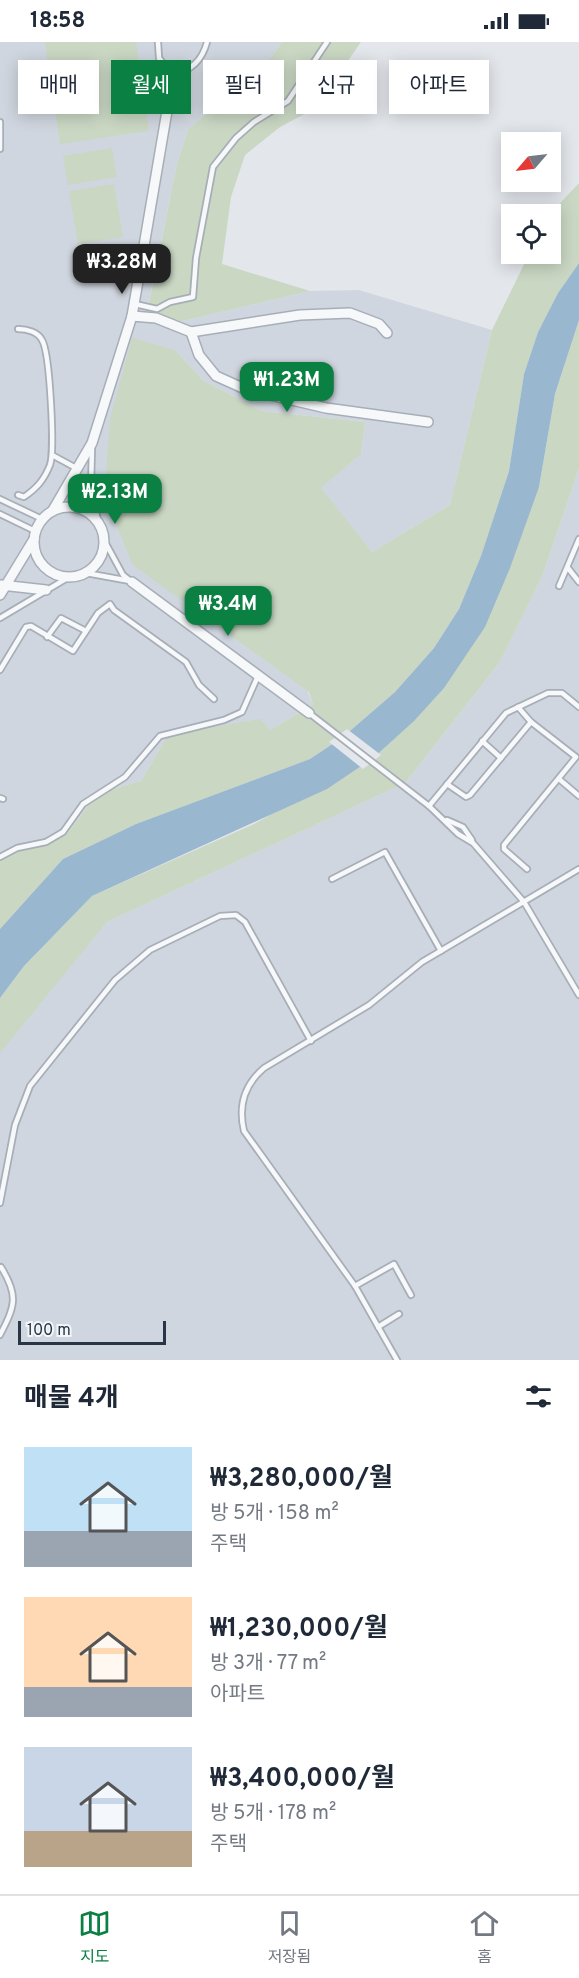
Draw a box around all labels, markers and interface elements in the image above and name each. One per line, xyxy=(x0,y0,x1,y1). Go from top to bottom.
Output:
text: 18:58 xyxy=(30,8,85,35)
chip: 매매 xyxy=(18,60,99,114)
chip: 월세 xyxy=(111,60,191,114)
chip: 필터 xyxy=(203,60,284,114)
chip: 신규 xyxy=(296,60,377,114)
chip: 아파트 xyxy=(389,60,489,114)
north arrow xyxy=(501,132,561,192)
map controls xyxy=(501,132,561,264)
button: locate xyxy=(501,204,561,264)
pin: ₩3.28M xyxy=(73,244,171,295)
text: ₩3.28M xyxy=(87,250,157,276)
pin: ₩1.23M xyxy=(238,362,336,413)
text: ₩1.23M xyxy=(254,368,320,394)
pin: ₩2.13M xyxy=(66,474,164,525)
text: ₩2.13M xyxy=(82,480,148,506)
pin: ₩3.4M xyxy=(186,586,270,637)
text: ₩3.4M xyxy=(199,592,257,618)
scale bar xyxy=(18,1318,166,1346)
text: 100 m xyxy=(27,1321,71,1341)
icon: filters xyxy=(522,1380,555,1413)
text: 매물 4개 xyxy=(24,1383,119,1416)
text: ₩3,280,000/월 xyxy=(210,1463,393,1496)
icon: home xyxy=(72,1471,144,1543)
text: 방 5개 · 158 m² xyxy=(210,1501,339,1527)
text: 주택 xyxy=(210,1532,247,1558)
text: ₩1,230,000/월 xyxy=(210,1613,388,1646)
icon: home xyxy=(72,1621,144,1693)
text: 방 3개 · 77 m² xyxy=(210,1651,326,1677)
text: 아파트 xyxy=(210,1682,265,1708)
text: ₩3,400,000/월 xyxy=(210,1763,395,1796)
icon: home xyxy=(72,1771,144,1843)
text: 방 5개 · 178 m² xyxy=(210,1801,336,1827)
text: 주택 xyxy=(210,1832,247,1858)
tab: 지도 xyxy=(78,1907,111,1968)
tab: 저장됨 xyxy=(267,1907,312,1968)
tab: 홈 xyxy=(468,1907,501,1968)

